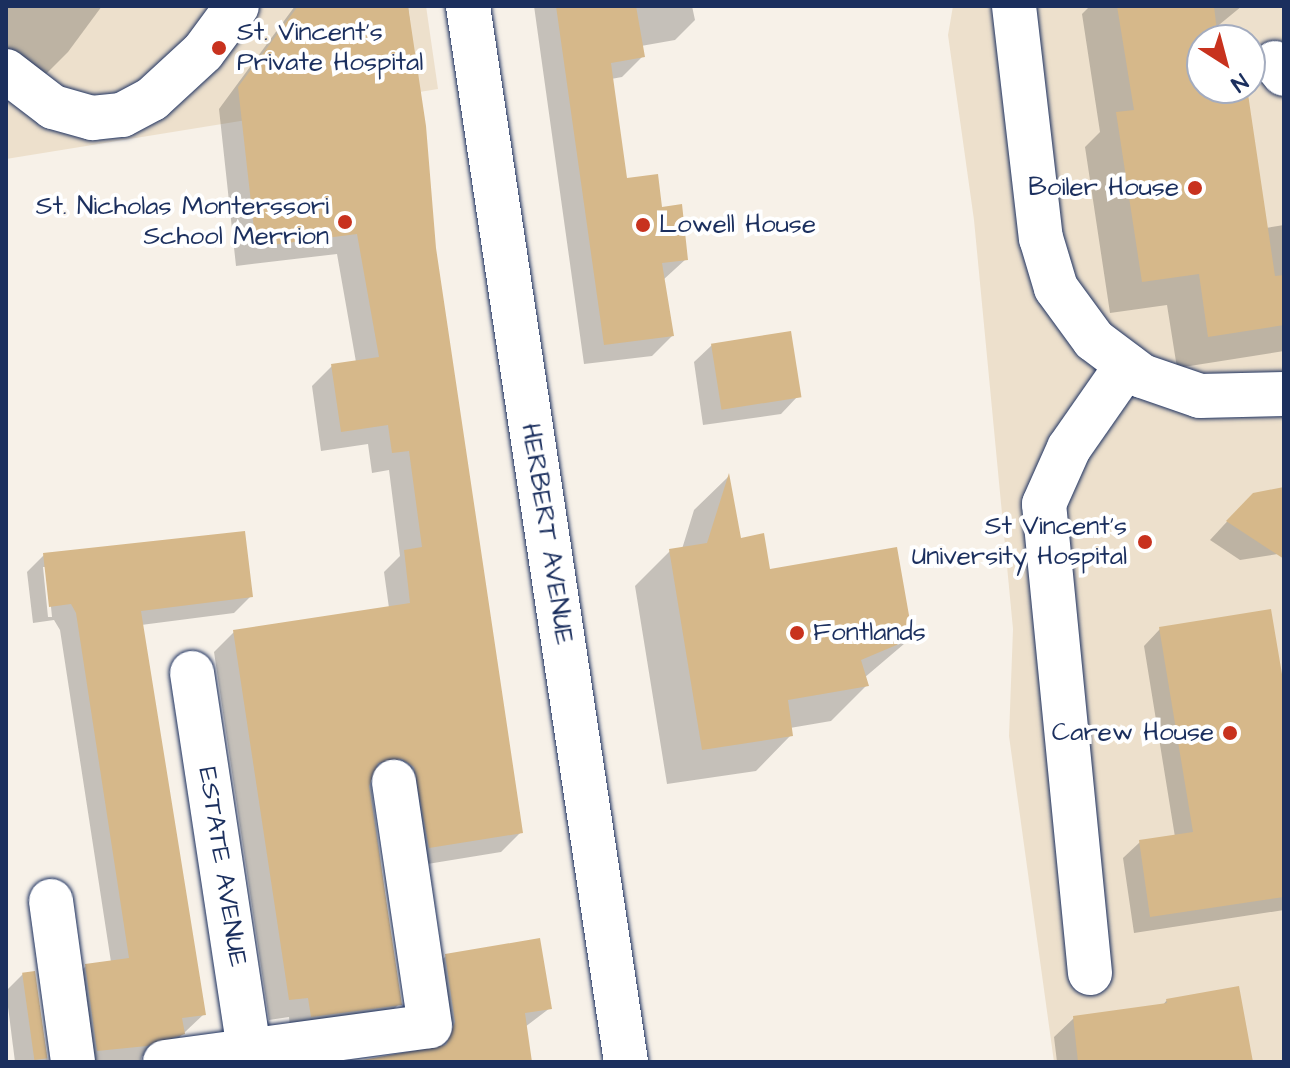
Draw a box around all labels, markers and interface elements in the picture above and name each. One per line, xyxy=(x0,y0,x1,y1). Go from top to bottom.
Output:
place label: St. Vincent's Private Hospital xyxy=(237,17,423,78)
north arrow xyxy=(1186,24,1266,104)
marker: St. Vincent's Private Hospital xyxy=(208,37,230,59)
text: N xyxy=(1225,66,1254,99)
place label: Boiler House xyxy=(1028,172,1179,204)
marker: Boiler House xyxy=(1186,179,1204,197)
place label: St. Nicholas Monterssori School Merrion xyxy=(36,191,329,252)
place label: Lowell House xyxy=(659,209,816,241)
marker: St. Nicholas Monterssori School Merrion xyxy=(336,213,354,231)
marker: Lowell House xyxy=(634,216,652,234)
street label: HERBERT AVENUE xyxy=(514,421,580,647)
place label: St Vincent's University Hospital xyxy=(912,511,1127,572)
marker: St Vincent's University Hospital xyxy=(1134,531,1156,553)
place label: Fontlands xyxy=(813,617,926,649)
marker: Fontlands xyxy=(788,624,806,642)
place label: Carew House xyxy=(1052,717,1214,749)
marker: Carew House xyxy=(1221,724,1239,742)
street label: ESTATE AVENUE xyxy=(191,765,253,969)

